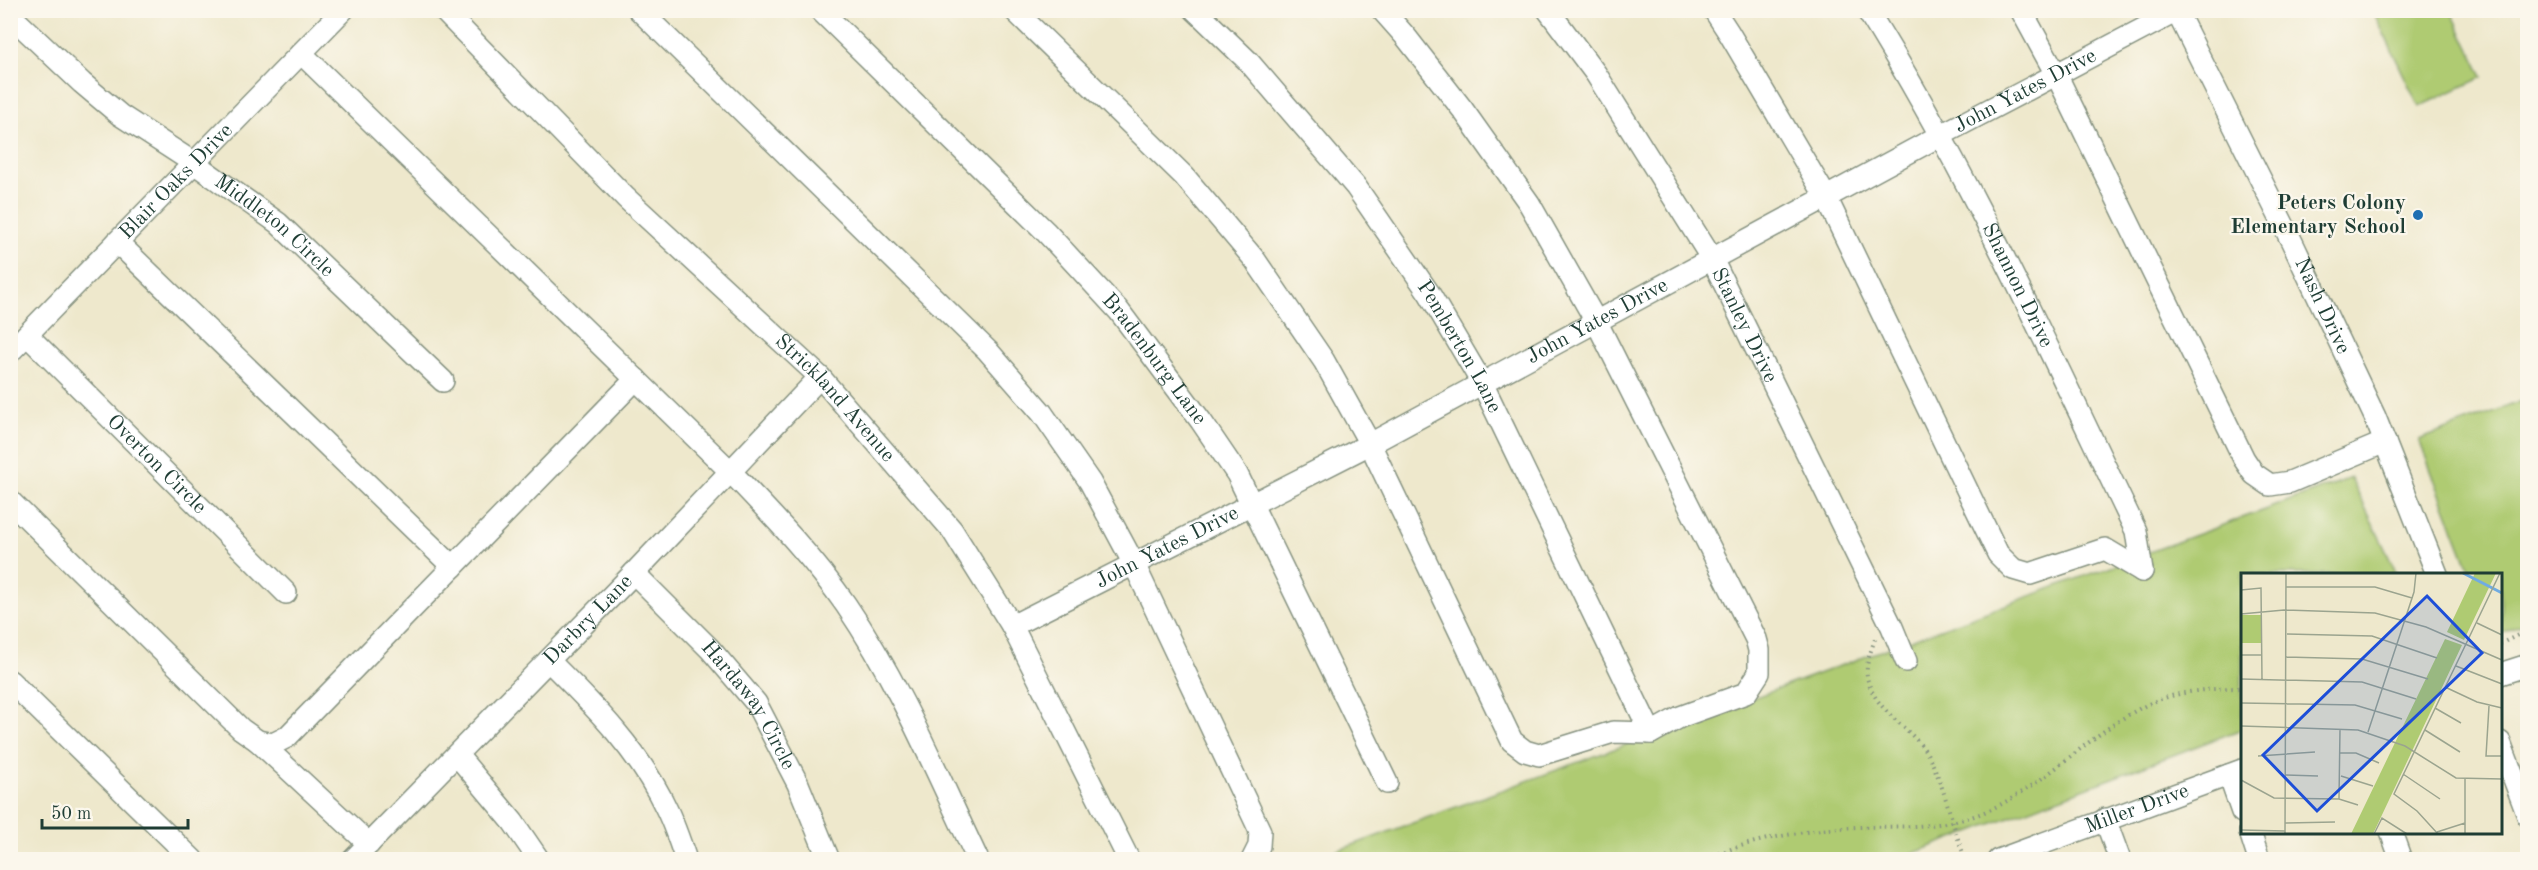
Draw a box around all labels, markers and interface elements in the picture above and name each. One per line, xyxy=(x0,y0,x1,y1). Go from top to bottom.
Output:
street label: John Yates Drive xyxy=(1951,45,2100,137)
street label: Blair Oaks Drive xyxy=(115,120,237,243)
street label: Middleton Circle xyxy=(211,171,338,281)
place label: Peters Colony Elementary School xyxy=(2230,193,2406,238)
marker: Peters Colony Elementary School xyxy=(2411,208,2425,222)
street label: Shannon Drive xyxy=(1978,220,2057,351)
street label: Nash Drive xyxy=(2291,255,2354,357)
street label: Stanley Drive xyxy=(1707,264,1781,386)
street label: John Yates Drive xyxy=(1523,274,1671,368)
street label: Pemberton Lane xyxy=(1413,277,1505,416)
street label: Bradenburg Lane xyxy=(1098,289,1211,429)
street label: Strickland Avenue xyxy=(771,330,899,466)
street label: Overton Circle xyxy=(103,410,210,518)
street label: John Yates Drive xyxy=(1092,502,1242,592)
street label: Darbry Lane xyxy=(540,571,637,669)
inset map xyxy=(2241,573,2502,834)
street label: Hardaway Circle xyxy=(697,637,799,773)
street label: Miller Drive xyxy=(2082,780,2192,838)
scale bar xyxy=(42,792,188,830)
text: 50 m xyxy=(51,805,91,823)

